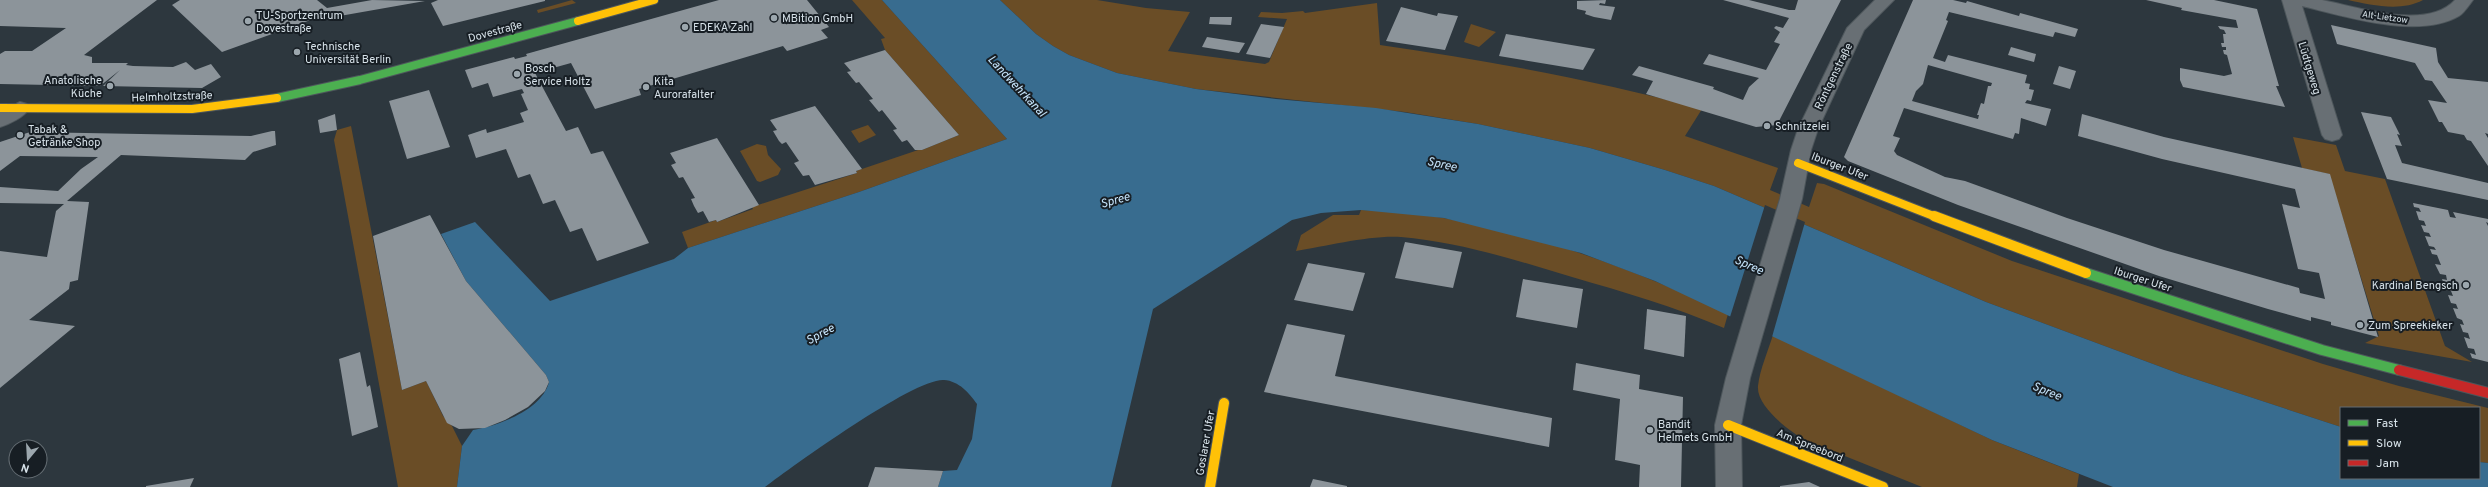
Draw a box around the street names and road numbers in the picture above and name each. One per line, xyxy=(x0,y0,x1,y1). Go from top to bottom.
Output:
street label: Alt-Lietzow xyxy=(2361,9,2409,26)
street label: Dovestraße xyxy=(467,18,524,46)
street label: Lüdtgeweg xyxy=(2294,40,2324,96)
street label: Röntgenstraße xyxy=(1812,41,1856,112)
street label: Helmholtzstraße xyxy=(131,89,213,105)
street label: Iburger Ufer xyxy=(1809,150,1871,184)
street label: Iburger Ufer xyxy=(2112,264,2174,296)
street label: Goslarer Ufer xyxy=(1193,409,1219,477)
street label: Am Spreebord xyxy=(1774,426,1845,466)

